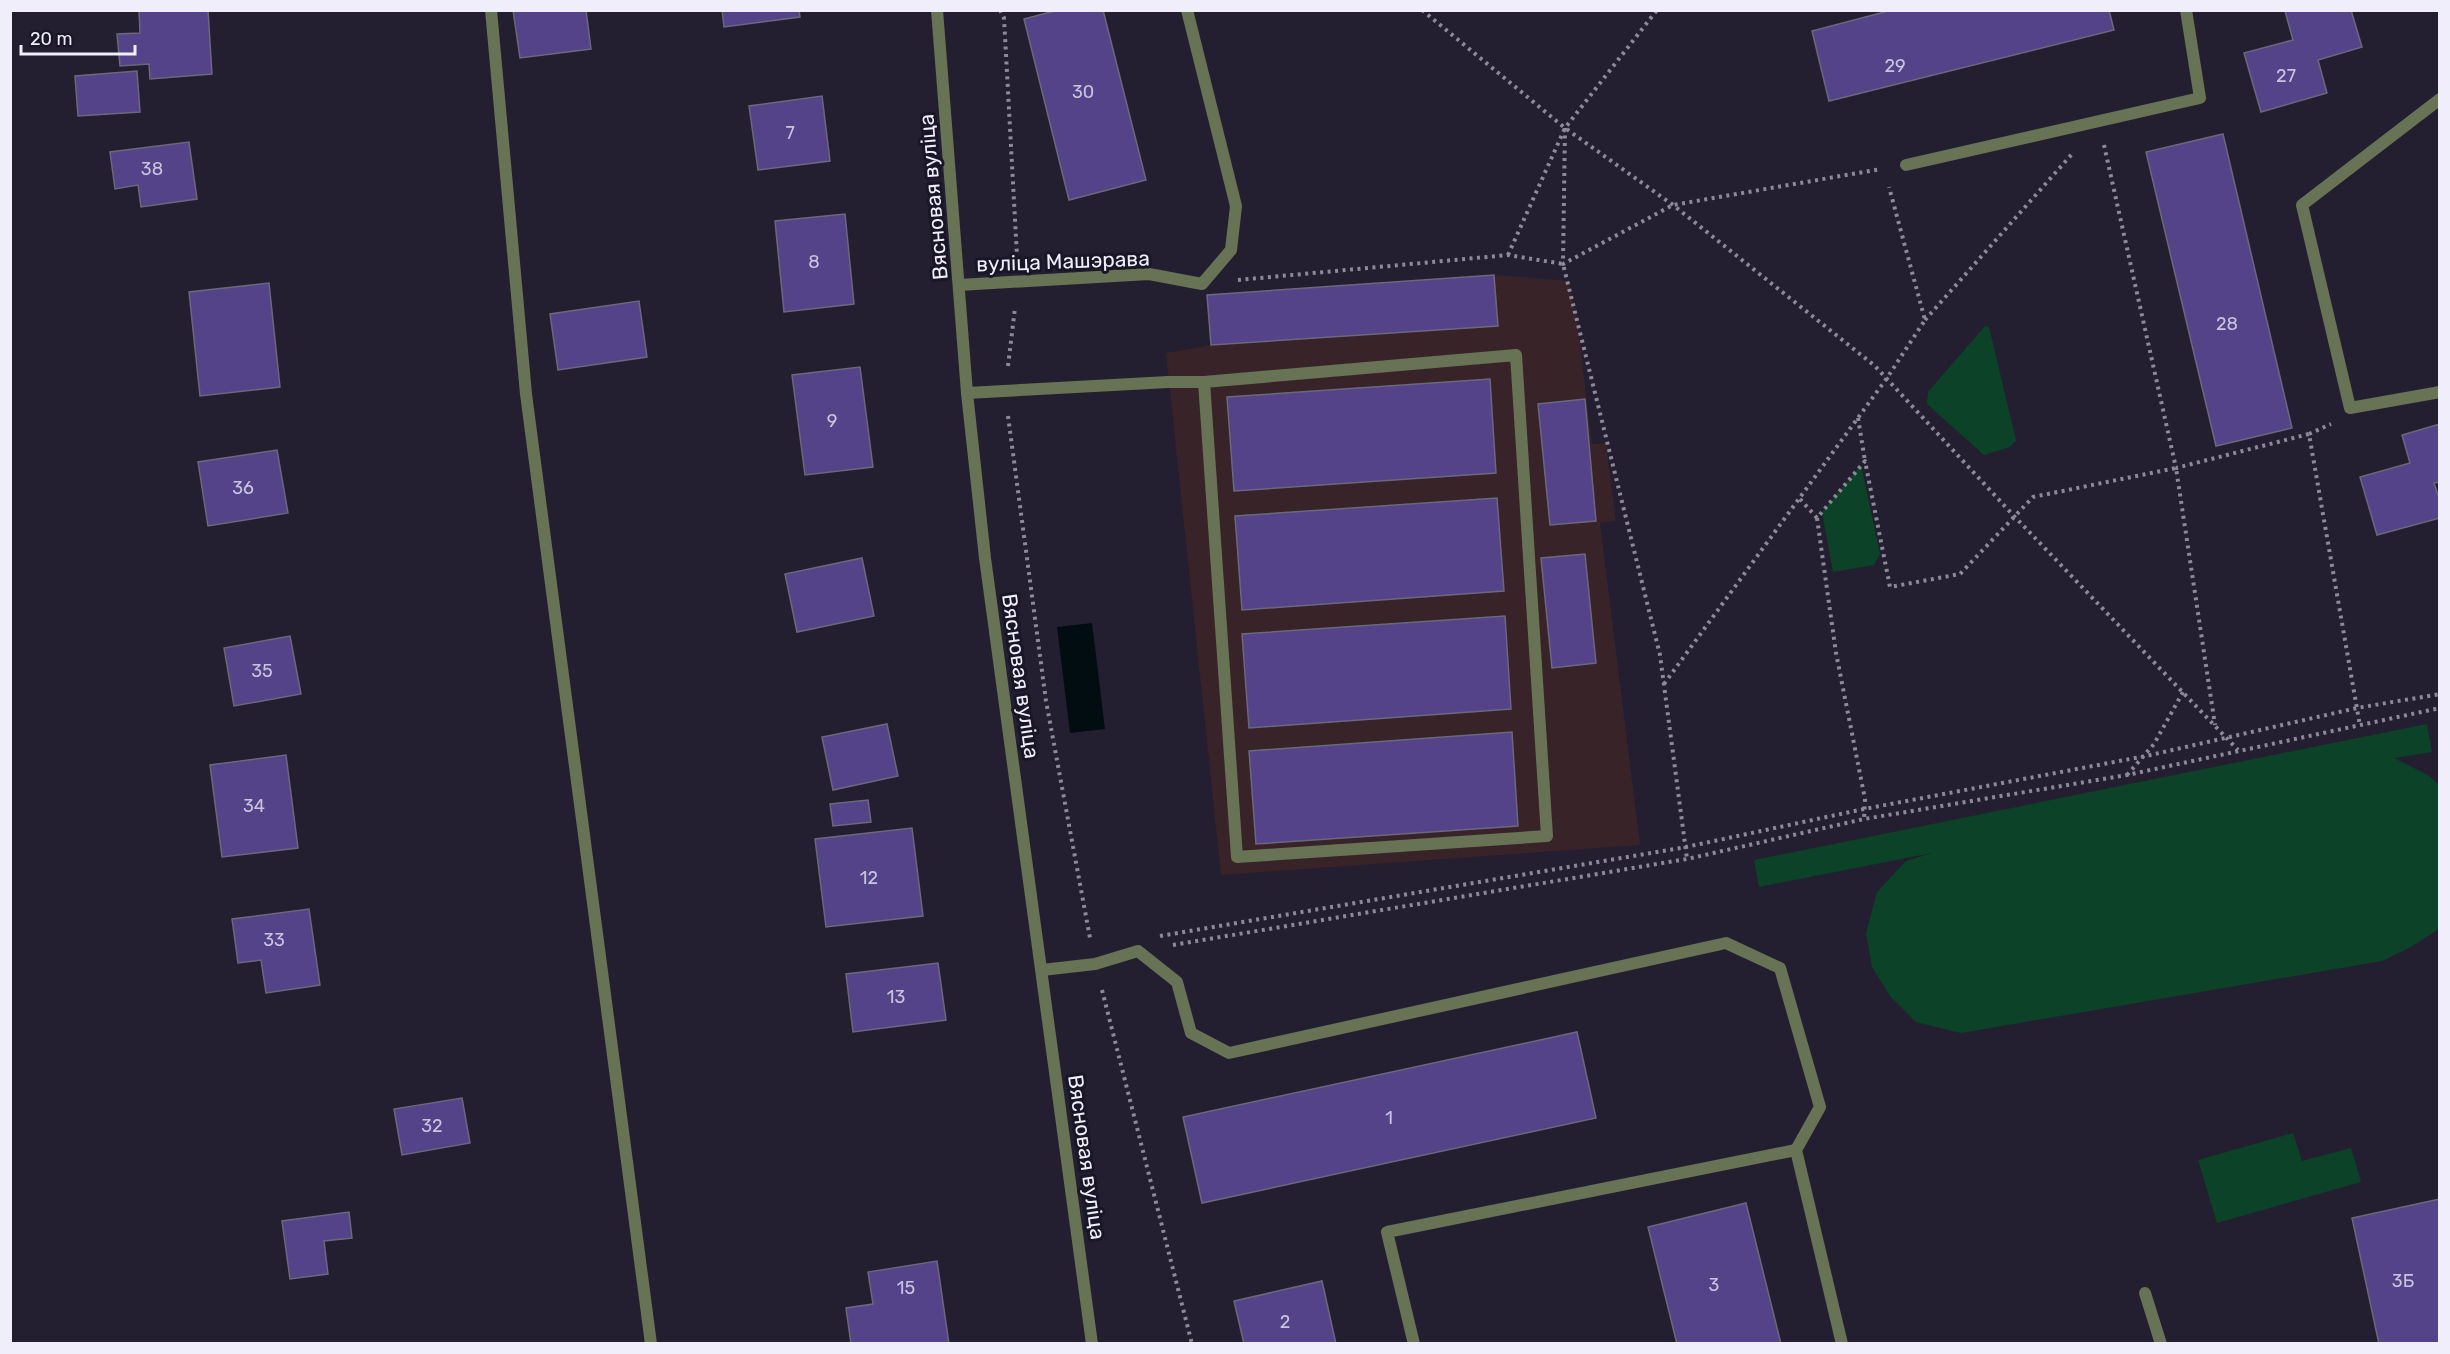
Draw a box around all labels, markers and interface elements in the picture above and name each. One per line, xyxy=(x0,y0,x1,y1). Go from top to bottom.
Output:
scale bar xyxy=(21,18,135,56)
text: 20 m xyxy=(30,28,72,50)
house number: 29 xyxy=(1884,55,1906,77)
house number: 27 xyxy=(2276,65,2296,87)
house number: 30 xyxy=(1072,81,1094,103)
street label: Вясновая вуліца xyxy=(913,113,953,281)
house number: 7 xyxy=(785,122,795,144)
house number: 38 xyxy=(141,158,163,180)
street label: вуліца Машэрава xyxy=(976,245,1150,277)
house number: 8 xyxy=(808,251,820,273)
house number: 28 xyxy=(2216,313,2238,335)
house number: 9 xyxy=(827,410,837,432)
house number: 36 xyxy=(232,477,254,499)
street label: Вясновая вуліца xyxy=(997,592,1045,760)
house number: 35 xyxy=(251,660,273,682)
house number: 34 xyxy=(243,795,265,817)
house number: 12 xyxy=(860,867,878,889)
house number: 33 xyxy=(263,929,285,951)
house number: 13 xyxy=(887,986,905,1008)
street label: Вясновая вуліца xyxy=(1063,1073,1111,1241)
house number: 1 xyxy=(1385,1107,1393,1129)
house number: 32 xyxy=(421,1115,443,1137)
house number: 3Б xyxy=(2392,1270,2414,1292)
house number: 3 xyxy=(1709,1274,1719,1296)
house number: 15 xyxy=(897,1277,915,1299)
house number: 2 xyxy=(1280,1311,1290,1333)

